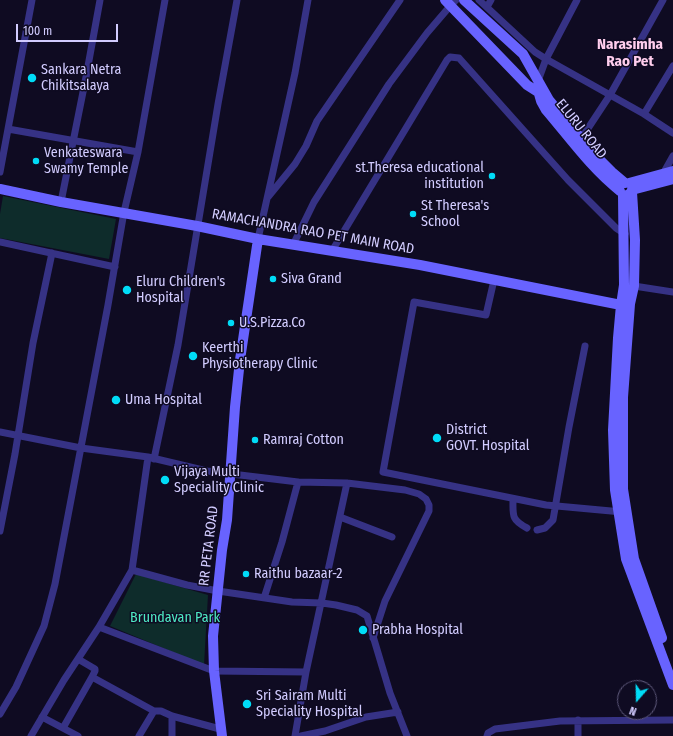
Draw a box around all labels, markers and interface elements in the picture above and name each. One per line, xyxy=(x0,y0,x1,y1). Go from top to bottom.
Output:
scale bar xyxy=(18,16,120,42)
text: 100 m xyxy=(23,24,52,38)
district label: Narasimha Rao Pet xyxy=(597,36,663,71)
place label: Sankara Netra Chikitsalaya xyxy=(41,62,121,94)
marker: Sankara Netra Chikitsalaya xyxy=(26,72,38,84)
street label: ELURU ROAD xyxy=(552,96,610,162)
place label: Venkateswara Swamy Temple xyxy=(44,145,128,178)
marker: Venkateswara Swamy Temple xyxy=(31,156,41,166)
place label: st.Theresa educational institution xyxy=(355,160,484,192)
marker: st.Theresa educational institution xyxy=(487,171,497,181)
place label: St Theresa's School xyxy=(421,198,489,230)
street label: RAMACHANDRA RAO PET MAIN ROAD xyxy=(211,206,415,258)
marker: St Theresa's School xyxy=(408,209,418,219)
place label: Siva Grand xyxy=(281,271,342,287)
place label: Eluru Children's Hospital xyxy=(136,274,225,306)
marker: Siva Grand xyxy=(268,274,278,284)
marker: Eluru Children's Hospital xyxy=(121,284,133,296)
place label: U.S.Pizza.Co xyxy=(239,315,305,331)
marker: U.S.Pizza.Co xyxy=(226,318,236,328)
place label: Keerthi Physiotherapy Clinic xyxy=(202,340,318,372)
marker: Keerthi Physiotherapy Clinic xyxy=(187,350,199,362)
place label: Uma Hospital xyxy=(125,392,202,408)
marker: Uma Hospital xyxy=(110,394,122,406)
place label: District GOVT. Hospital xyxy=(446,422,529,454)
place label: Ramraj Cotton xyxy=(263,432,344,448)
marker: District GOVT. Hospital xyxy=(431,432,443,444)
marker: Ramraj Cotton xyxy=(250,435,260,445)
place label: Vijaya Multi Speciality Clinic xyxy=(174,464,264,496)
marker: Vijaya Multi Speciality Clinic xyxy=(159,474,171,486)
street label: RR PETA ROAD xyxy=(196,505,222,587)
place label: Raithu bazaar-2 xyxy=(254,566,343,582)
marker: Raithu bazaar-2 xyxy=(241,569,251,579)
park label: Brundavan Park xyxy=(130,610,220,626)
place label: Prabha Hospital xyxy=(372,622,463,638)
marker: Prabha Hospital xyxy=(357,624,369,636)
north arrow xyxy=(617,680,657,720)
place label: Sri Sairam Multi Speciality Hospital xyxy=(256,688,363,720)
marker: Sri Sairam Multi Speciality Hospital xyxy=(241,698,253,710)
text: N xyxy=(628,704,638,718)

